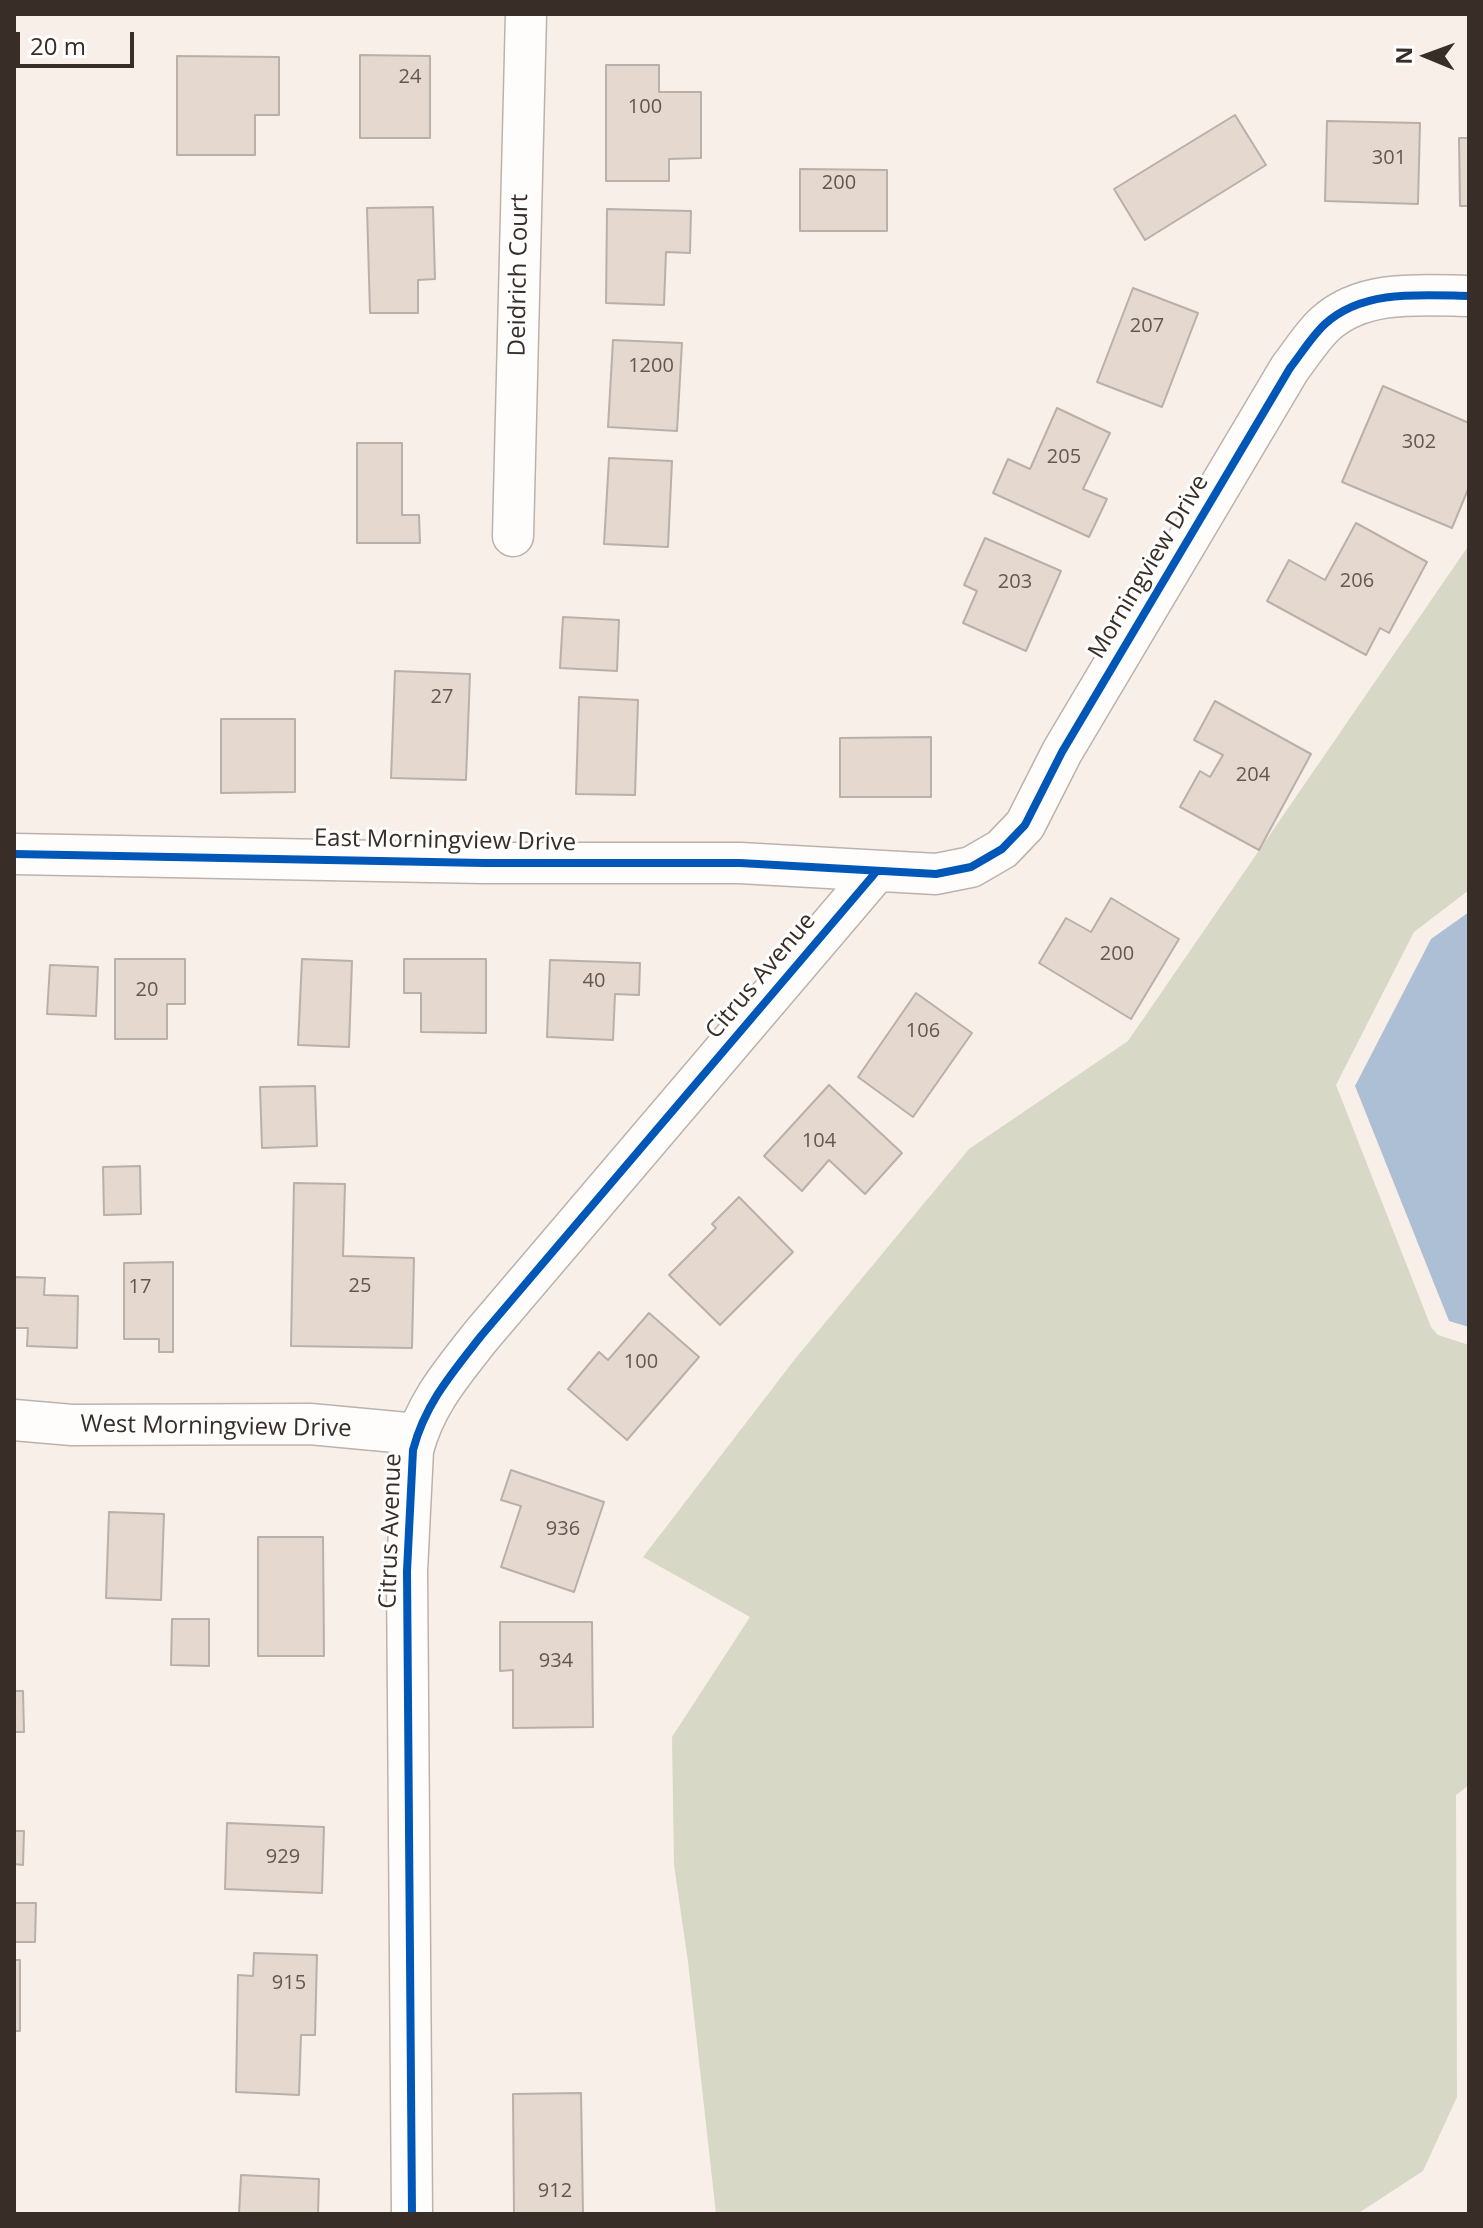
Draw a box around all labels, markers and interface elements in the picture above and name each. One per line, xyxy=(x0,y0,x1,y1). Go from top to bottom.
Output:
scale bar xyxy=(20,16,138,66)
north arrow xyxy=(1387,16,1467,96)
text: 20 m xyxy=(30,29,86,62)
text: N xyxy=(1388,46,1418,65)
house number: 24 xyxy=(399,65,421,89)
house number: 100 xyxy=(628,95,662,119)
house number: 301 xyxy=(1372,146,1406,170)
house number: 200 xyxy=(822,171,856,195)
street label: Deidrich Court xyxy=(503,193,535,357)
house number: 207 xyxy=(1130,314,1164,338)
house number: 1200 xyxy=(628,354,674,378)
house number: 302 xyxy=(1402,430,1436,454)
house number: 205 xyxy=(1047,445,1081,469)
street label: Morningview Drive xyxy=(1083,470,1215,664)
house number: 206 xyxy=(1340,569,1374,593)
house number: 203 xyxy=(998,570,1032,594)
house number: 27 xyxy=(431,685,453,709)
house number: 204 xyxy=(1236,763,1270,787)
street label: East Morningview Drive xyxy=(314,824,576,858)
street label: Citrus Avenue xyxy=(700,907,822,1045)
house number: 200 xyxy=(1100,942,1134,966)
house number: 40 xyxy=(583,969,605,993)
house number: 20 xyxy=(136,978,158,1002)
house number: 106 xyxy=(906,1019,940,1043)
house number: 104 xyxy=(802,1129,836,1153)
house number: 25 xyxy=(349,1274,371,1298)
house number: 17 xyxy=(129,1275,151,1299)
house number: 100 xyxy=(624,1350,658,1374)
street label: West Morningview Drive xyxy=(80,1410,352,1444)
street label: Citrus Avenue xyxy=(374,1453,408,1609)
house number: 936 xyxy=(546,1517,580,1541)
house number: 934 xyxy=(539,1649,573,1673)
house number: 929 xyxy=(266,1845,300,1869)
house number: 915 xyxy=(272,1971,306,1995)
house number: 912 xyxy=(538,2179,572,2203)

